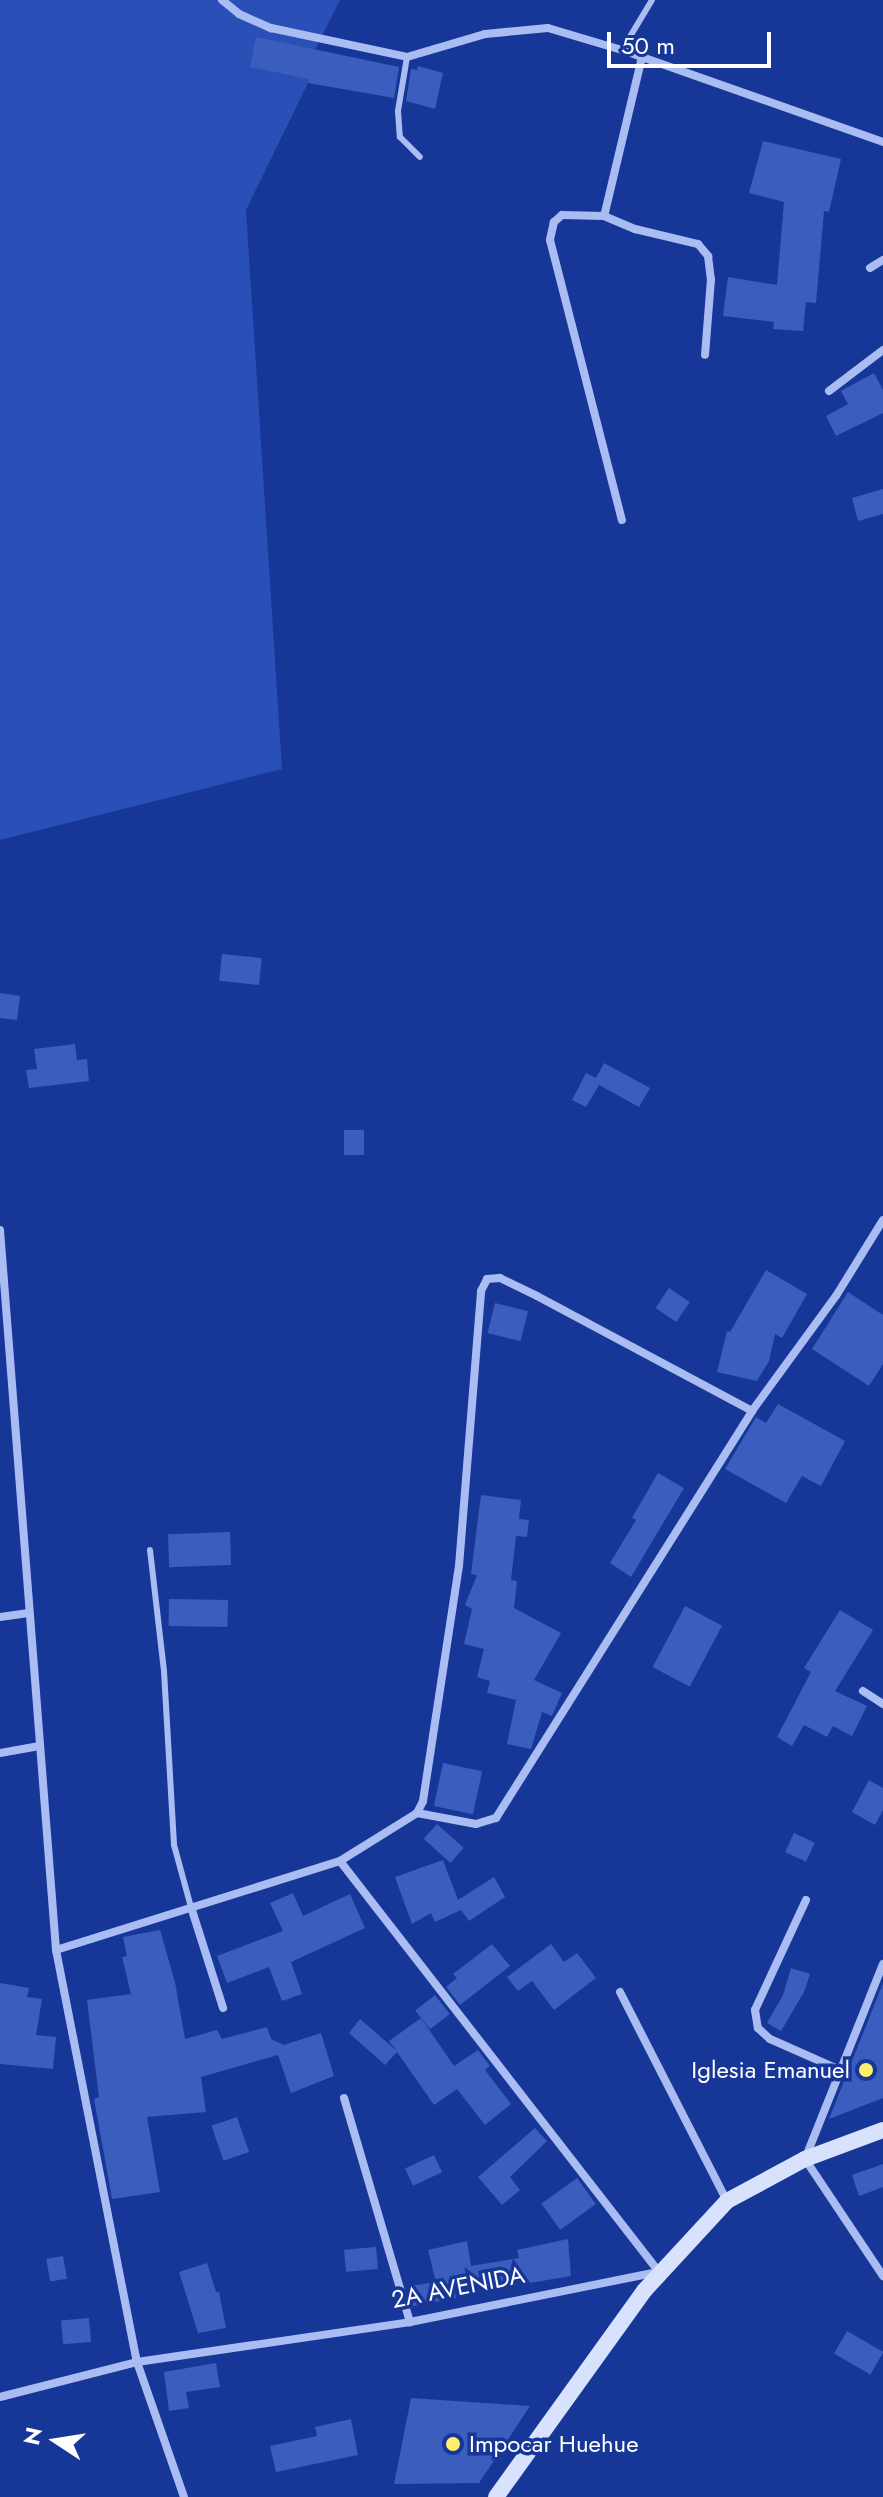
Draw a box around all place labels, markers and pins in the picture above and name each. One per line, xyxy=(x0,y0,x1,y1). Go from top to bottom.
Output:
place label: Iglesia Emanuel xyxy=(691,2056,850,2084)
marker: Iglesia Emanuel xyxy=(857,2061,875,2079)
place label: Impocar Huehue xyxy=(469,2430,639,2458)
marker: Impocar Huehue xyxy=(444,2435,462,2453)

